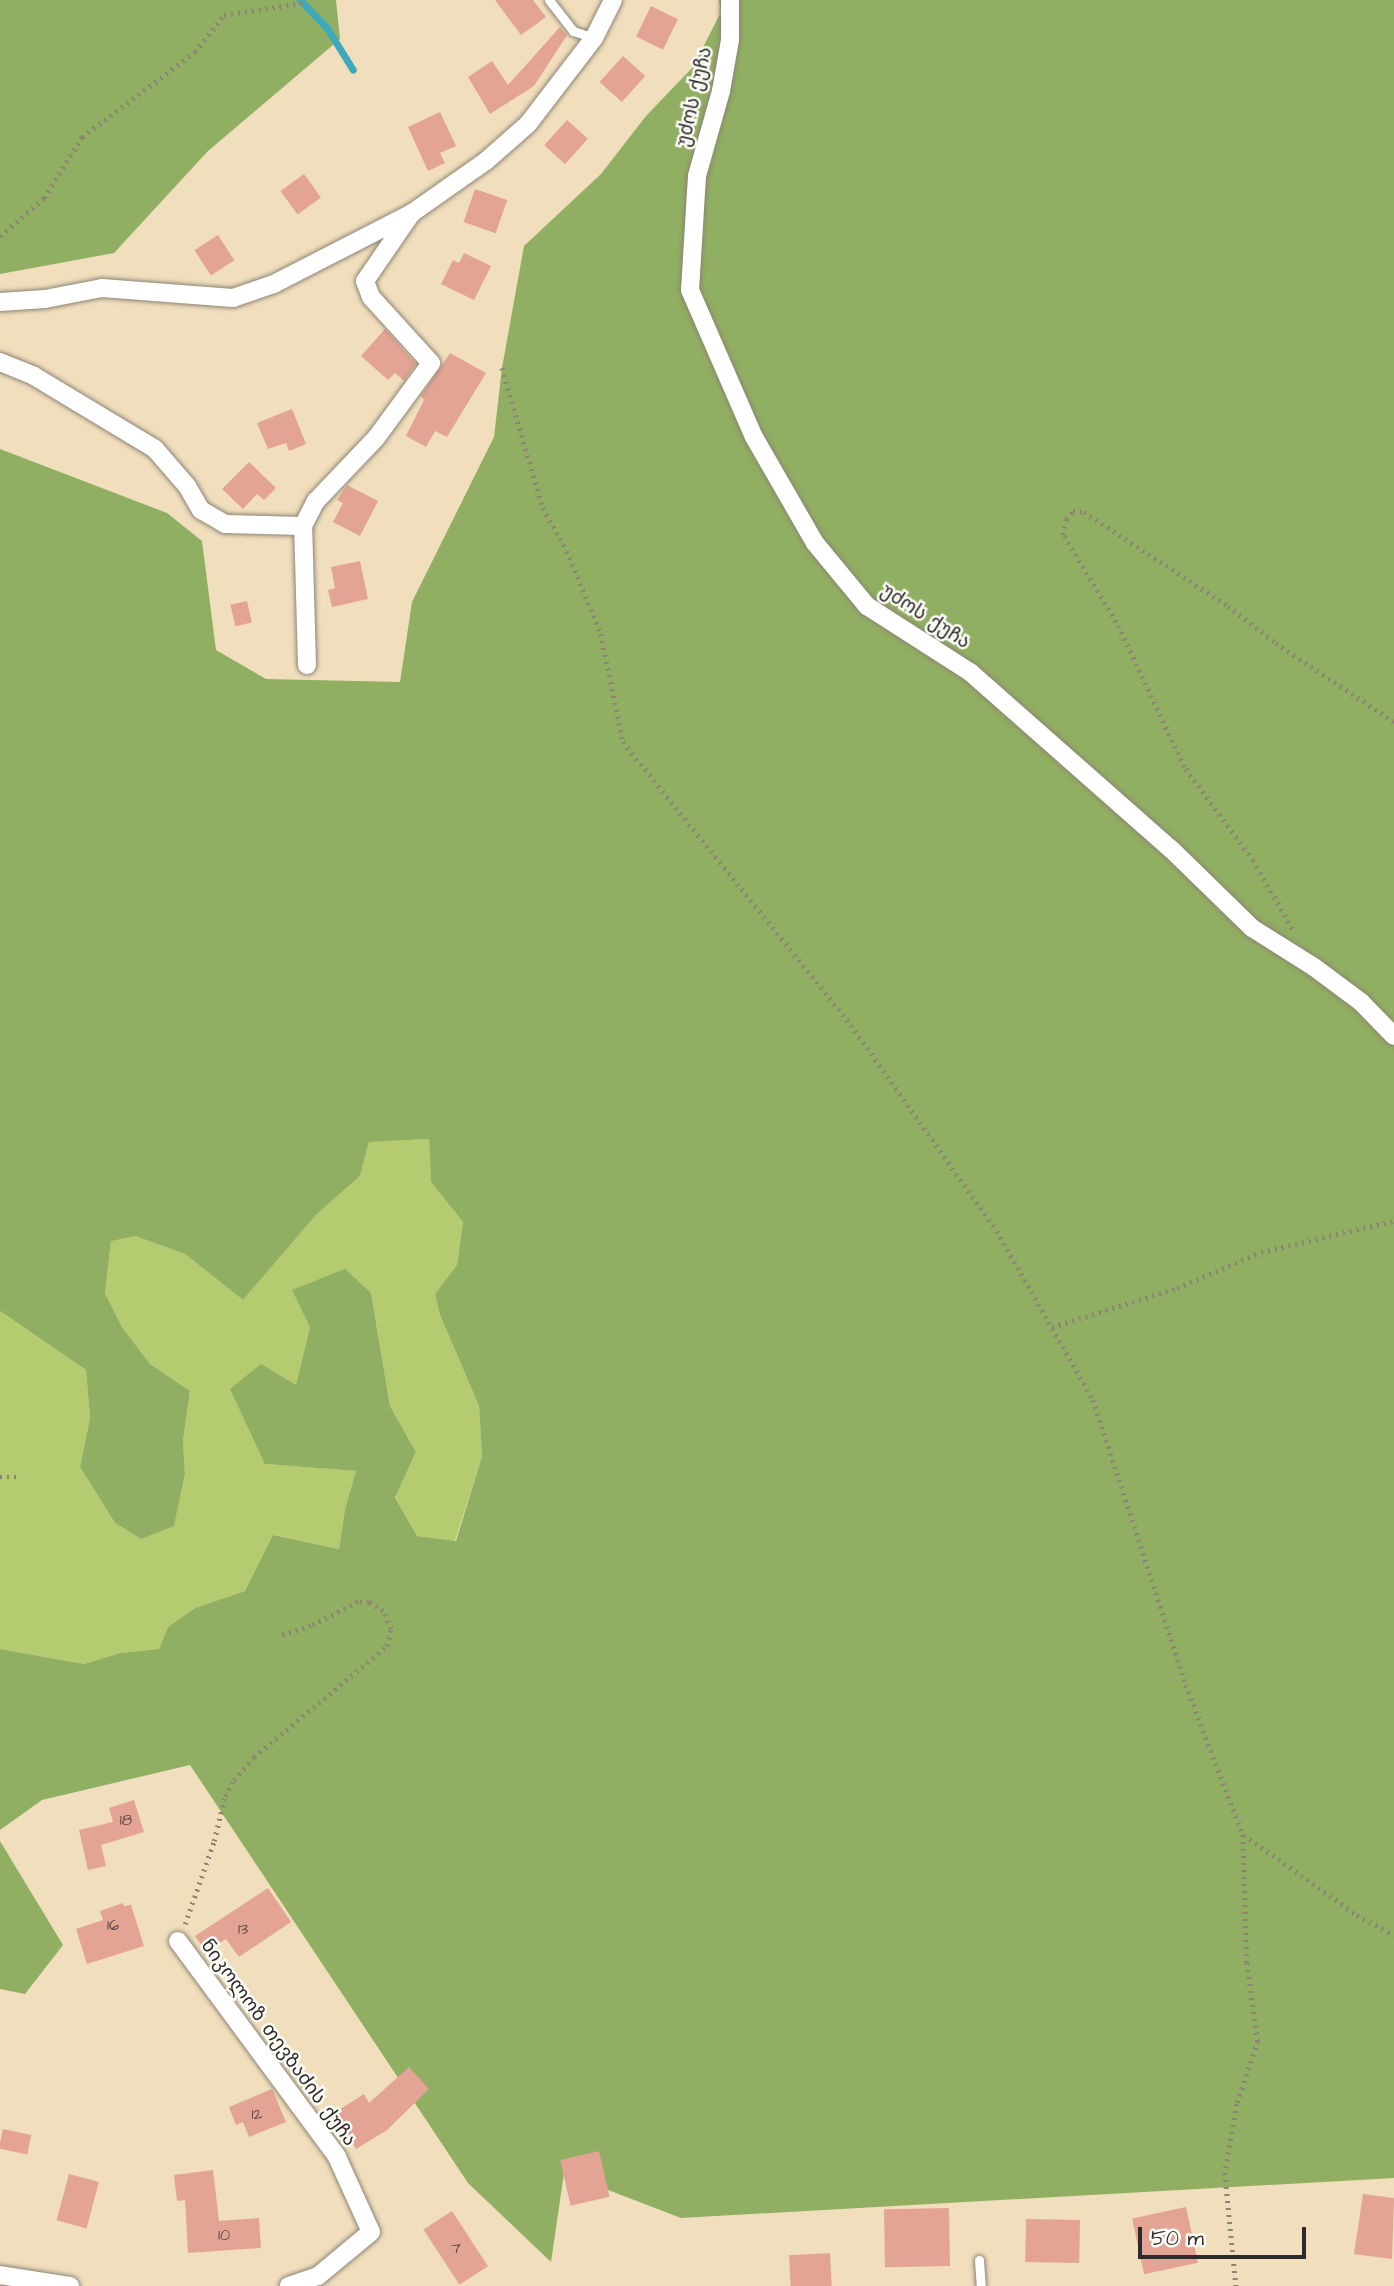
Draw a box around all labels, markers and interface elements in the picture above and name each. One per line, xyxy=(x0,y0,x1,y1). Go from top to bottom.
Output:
street label: უძოს ქუჩა xyxy=(672,45,718,149)
street label: უძოს ქუჩა xyxy=(876,580,974,654)
house number: 18 xyxy=(120,1810,132,1830)
house number: 16 xyxy=(107,1915,119,1935)
house number: 13 xyxy=(238,1919,248,1939)
street label: ნიკოლოზ თევზაძის ქუჩა xyxy=(195,1935,361,2151)
house number: 12 xyxy=(251,2104,263,2124)
scale bar xyxy=(1142,2212,1310,2256)
text: 50 m xyxy=(1151,2224,1204,2253)
house number: 10 xyxy=(218,2225,230,2245)
house number: 7 xyxy=(451,2238,461,2258)

